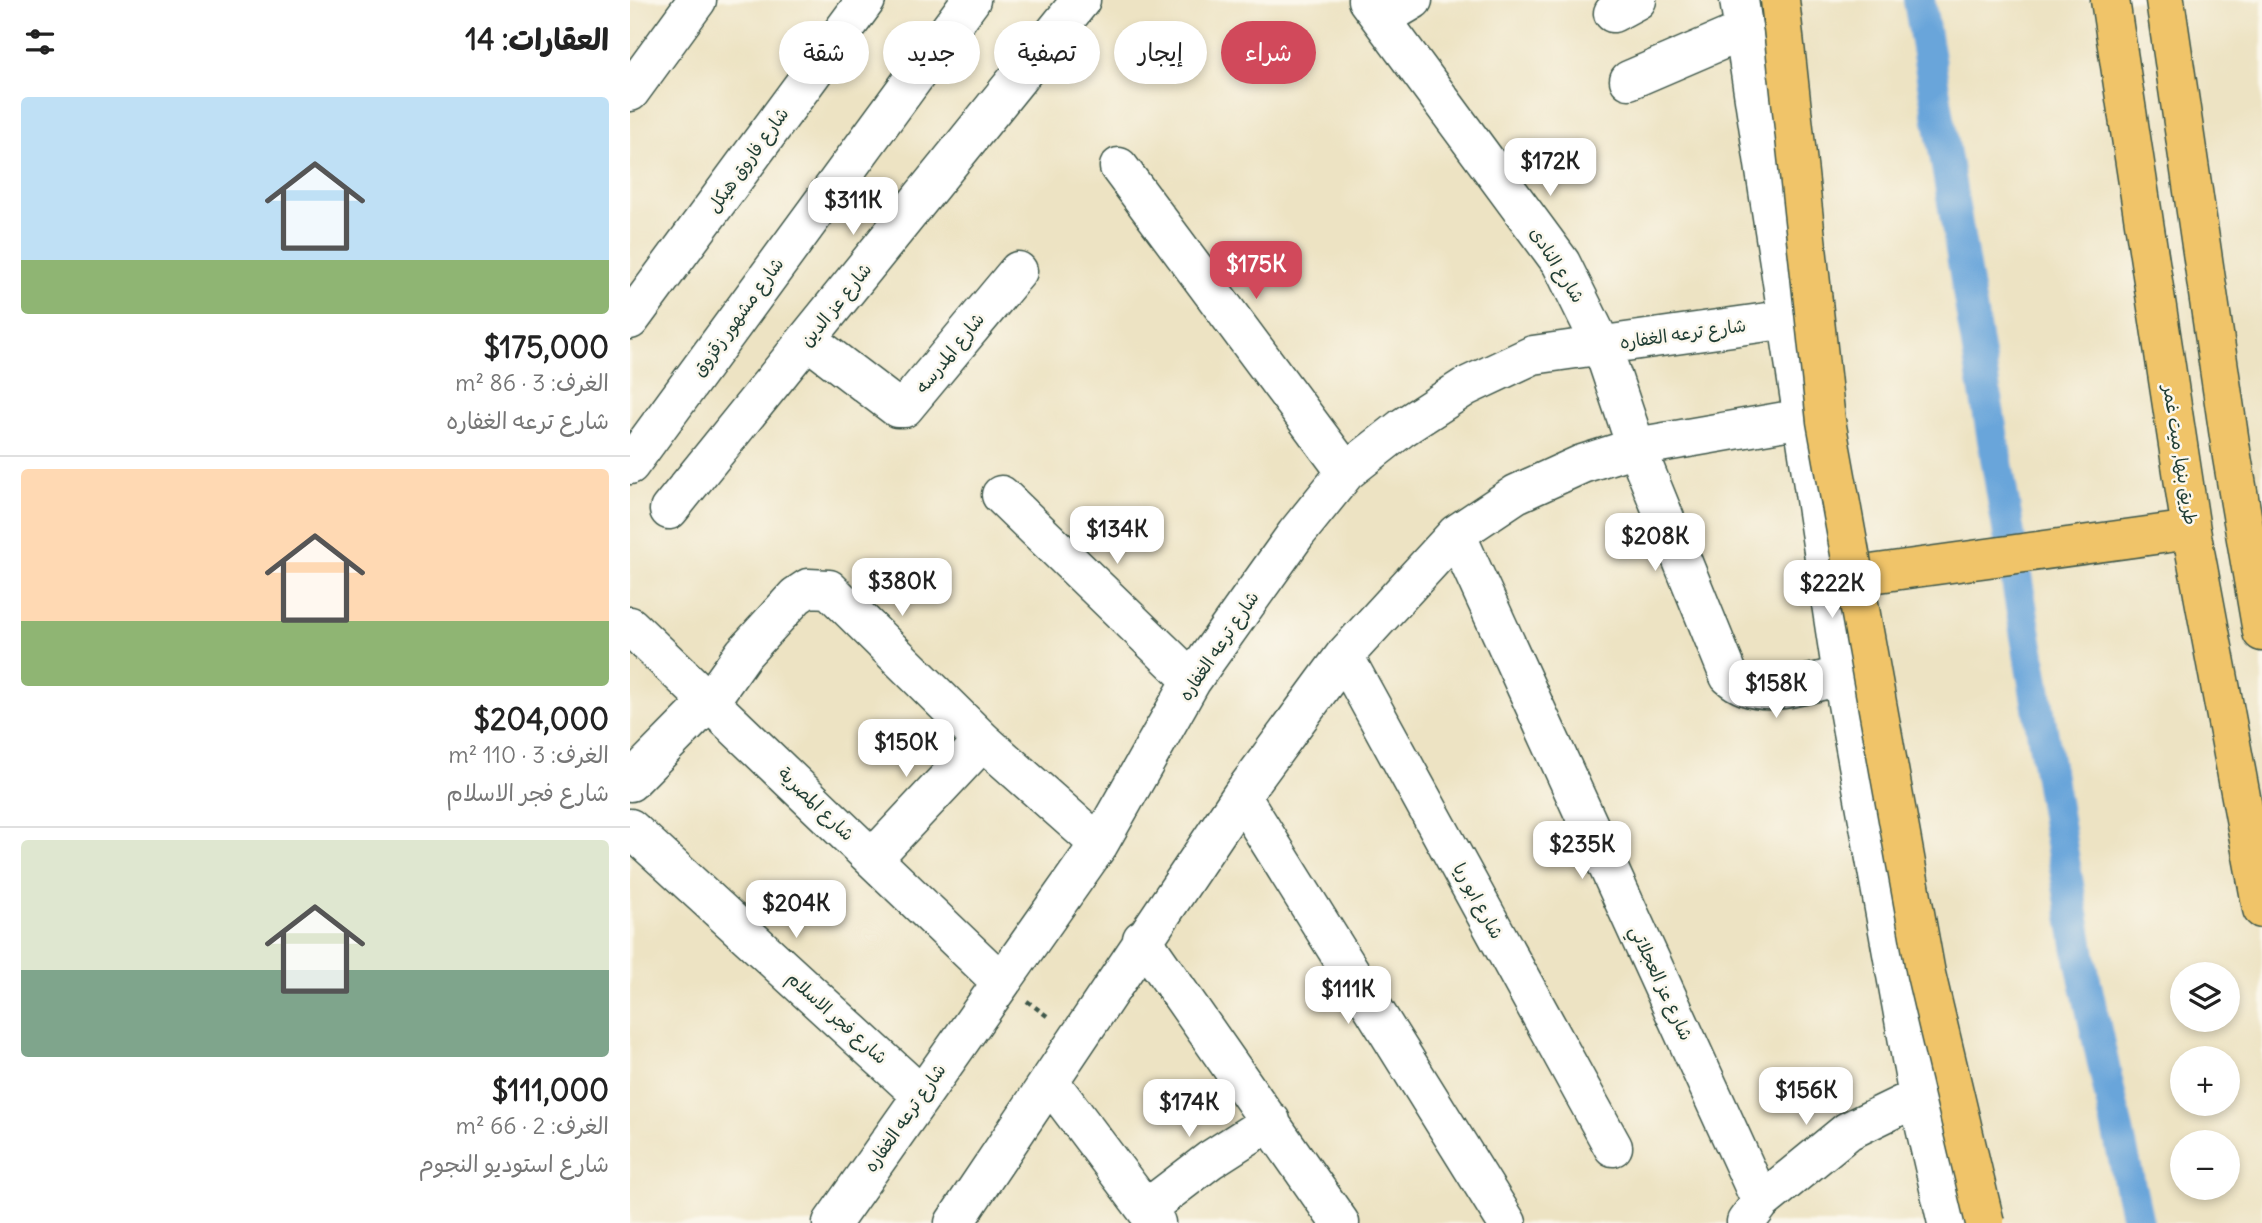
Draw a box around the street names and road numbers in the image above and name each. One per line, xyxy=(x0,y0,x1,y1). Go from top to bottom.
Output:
street label: شارع فاروق هيكل xyxy=(702,103,794,217)
street label: شارع النادى xyxy=(1524,222,1590,308)
street label: شارع مشهور زقزوق xyxy=(687,253,789,381)
street label: شارع عز الدين xyxy=(795,258,877,352)
street label: شارع المدرسه xyxy=(910,308,990,398)
street label: شارع ترعه الغفاره xyxy=(1618,313,1748,355)
street label: طريق بنها, ميت غمر xyxy=(2158,381,2203,527)
street label: شارع ترعه الغفاره xyxy=(1173,587,1265,705)
street label: شارع المصرية xyxy=(773,762,859,846)
street label: شارع ابو ريا xyxy=(1447,859,1509,943)
street label: شارع عز العجلاتي xyxy=(1620,922,1698,1046)
street label: شارع فجر الاسلام xyxy=(780,966,892,1071)
street label: شارع ترعه الغفاره xyxy=(859,1059,951,1177)

